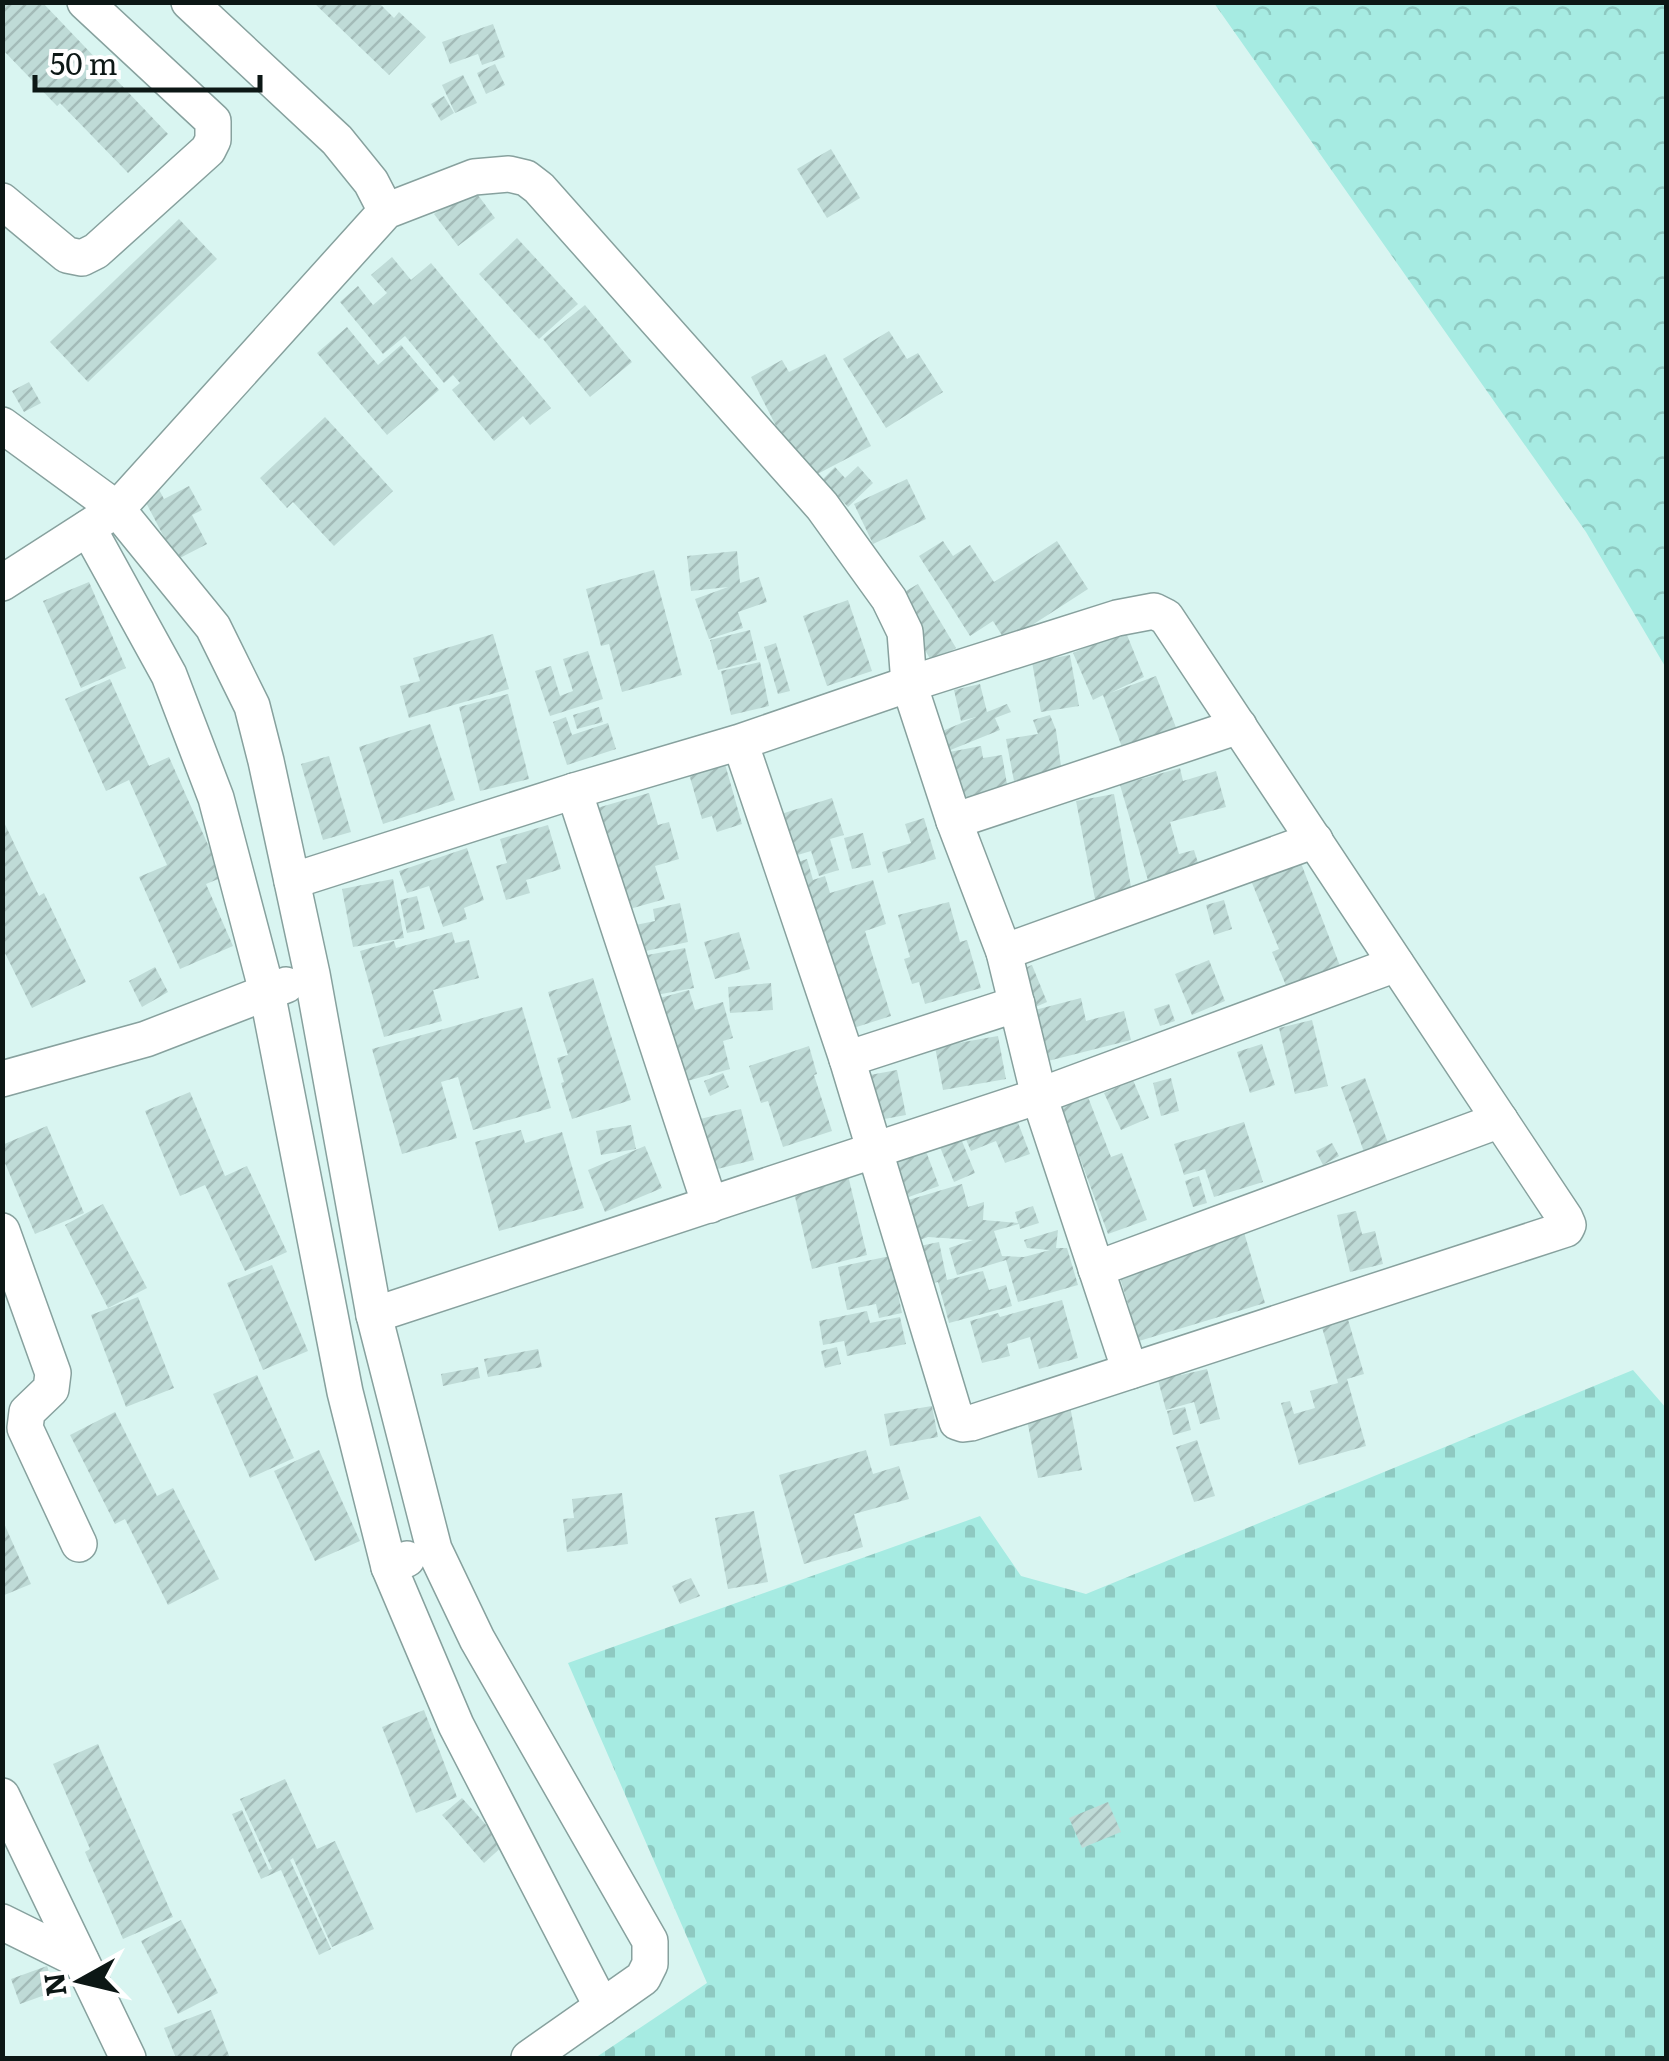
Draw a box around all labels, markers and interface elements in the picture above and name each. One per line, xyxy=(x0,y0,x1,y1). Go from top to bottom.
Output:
scale bar xyxy=(35,30,260,92)
text: 50 m xyxy=(50,40,118,84)
north arrow xyxy=(30,1931,130,2031)
text: N xyxy=(31,1970,76,1999)

